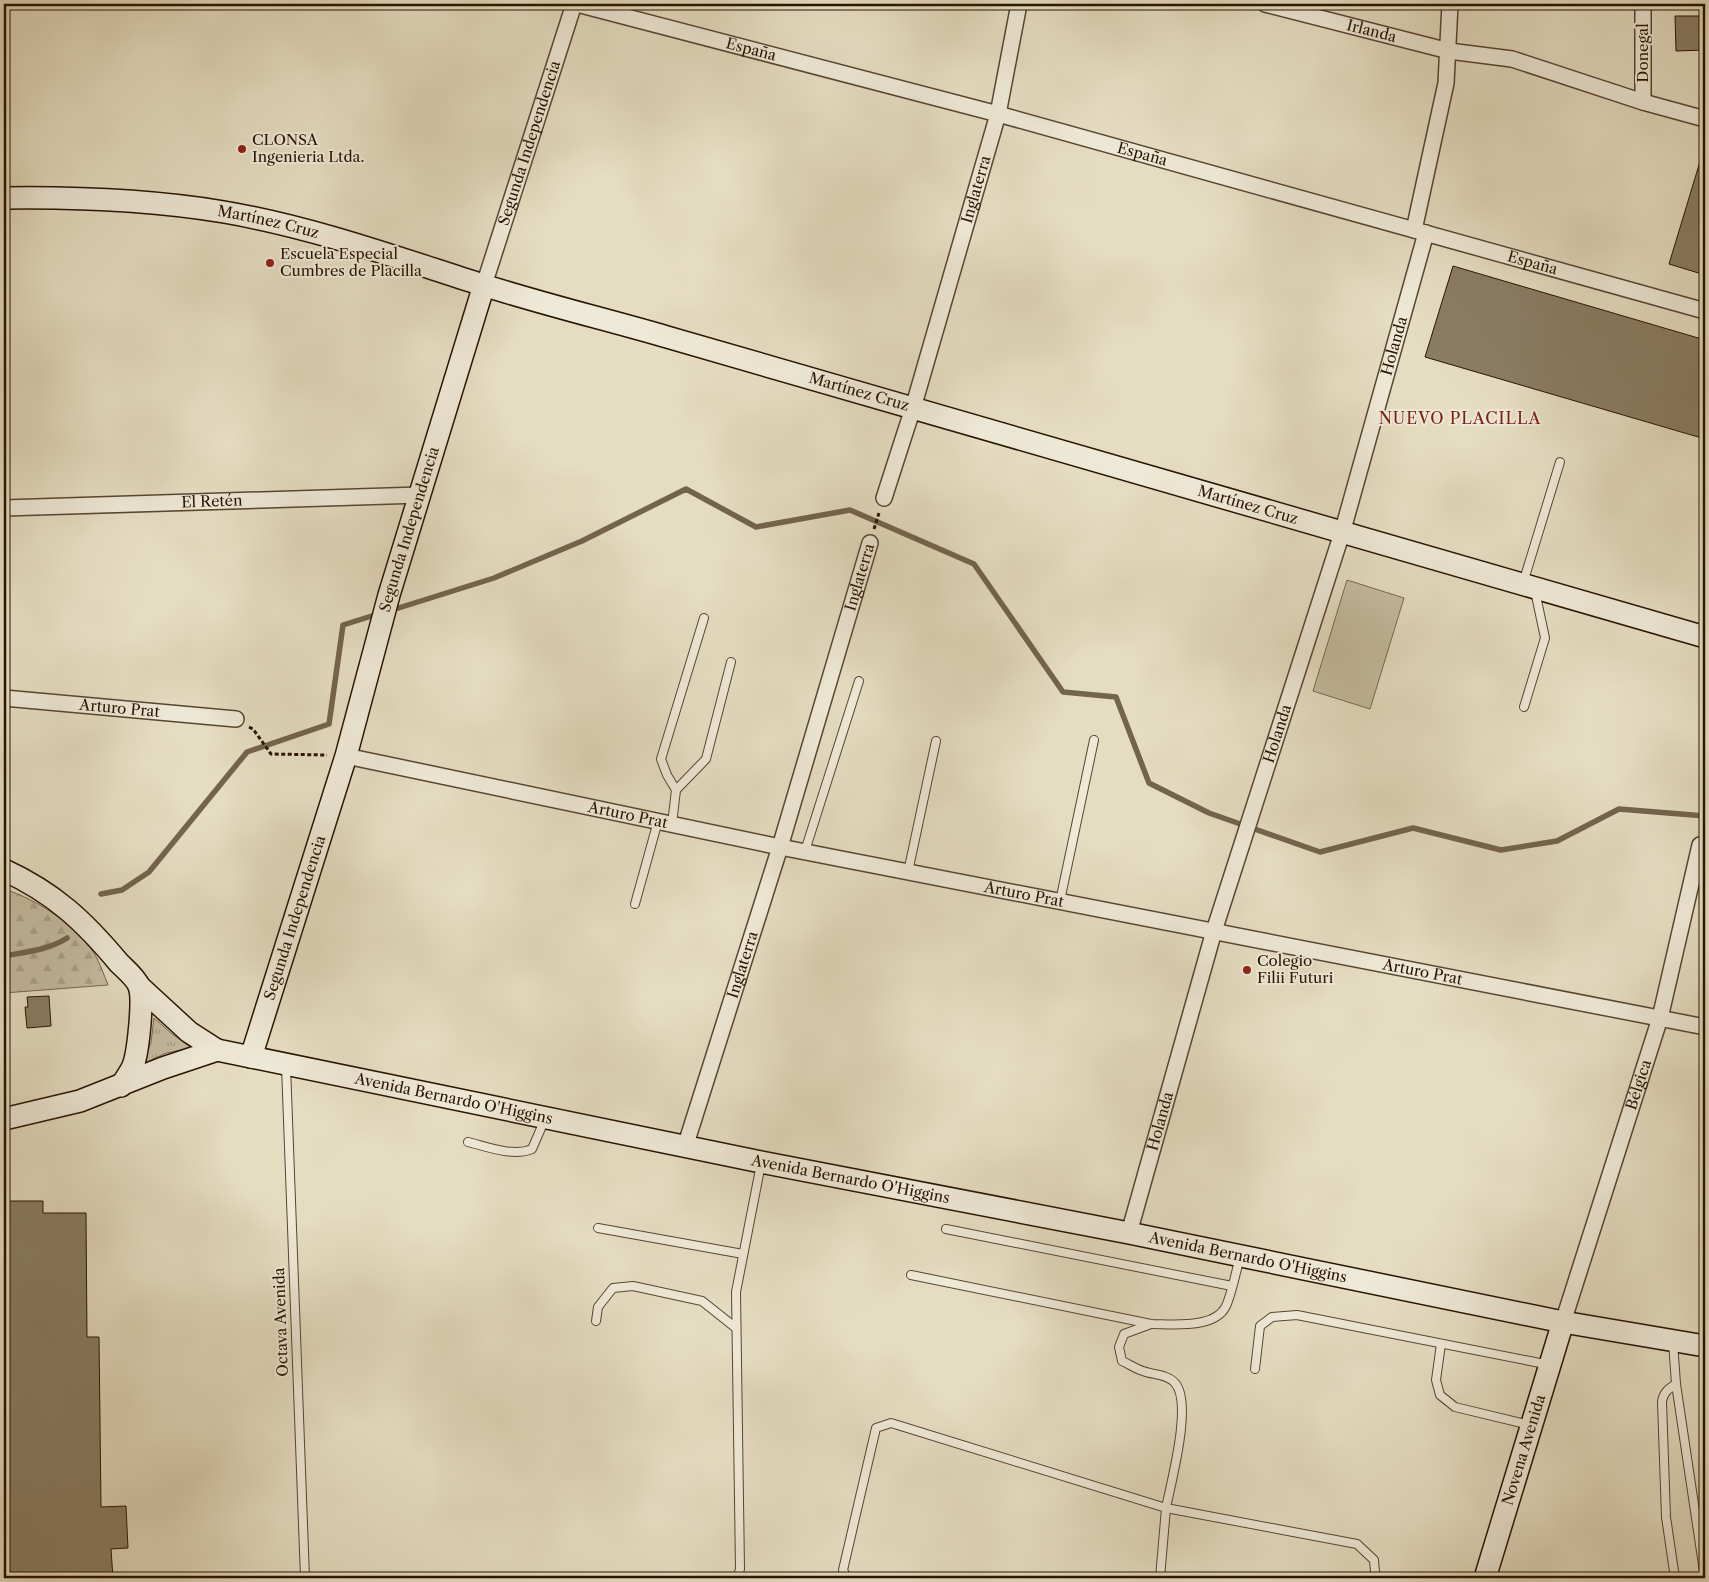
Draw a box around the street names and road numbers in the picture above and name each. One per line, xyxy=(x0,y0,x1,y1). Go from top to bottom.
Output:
street label: Irlanda xyxy=(1345,15,1399,46)
street label: Donegal xyxy=(1633,23,1652,83)
street label: España xyxy=(724,33,779,65)
street label: Segunda Independencia xyxy=(494,58,564,228)
street label: España xyxy=(1115,138,1170,170)
street label: Inglaterra xyxy=(957,153,995,225)
street label: Martínez Cruz xyxy=(216,201,322,242)
street label: España xyxy=(1505,246,1560,278)
street label: Holanda xyxy=(1377,314,1411,378)
street label: Martínez Cruz xyxy=(807,368,912,415)
street label: Segunda Independencia xyxy=(375,444,443,614)
street label: Martínez Cruz xyxy=(1196,481,1301,528)
street label: El Retén xyxy=(181,491,243,511)
street label: Inglaterra xyxy=(840,541,878,613)
street label: Arturo Prat xyxy=(78,695,161,721)
street label: Holanda xyxy=(1259,702,1295,765)
street label: Arturo Prat xyxy=(586,797,670,832)
street label: Segunda Independencia xyxy=(260,833,329,1002)
street label: Arturo Prat xyxy=(982,877,1066,911)
street label: Inglaterra xyxy=(723,929,762,1001)
street label: Arturo Prat xyxy=(1380,954,1465,989)
street label: Bélgica xyxy=(1621,1057,1655,1112)
street label: Avenida Bernardo O'Higgins xyxy=(352,1068,554,1128)
street label: Holanda xyxy=(1143,1089,1177,1153)
street label: Avenida Bernardo O'Higgins xyxy=(749,1150,951,1207)
street label: Avenida Bernardo O'Higgins xyxy=(1146,1227,1349,1286)
street label: Octava Avenida xyxy=(269,1267,292,1377)
street label: Novena Avenida xyxy=(1498,1392,1549,1507)

